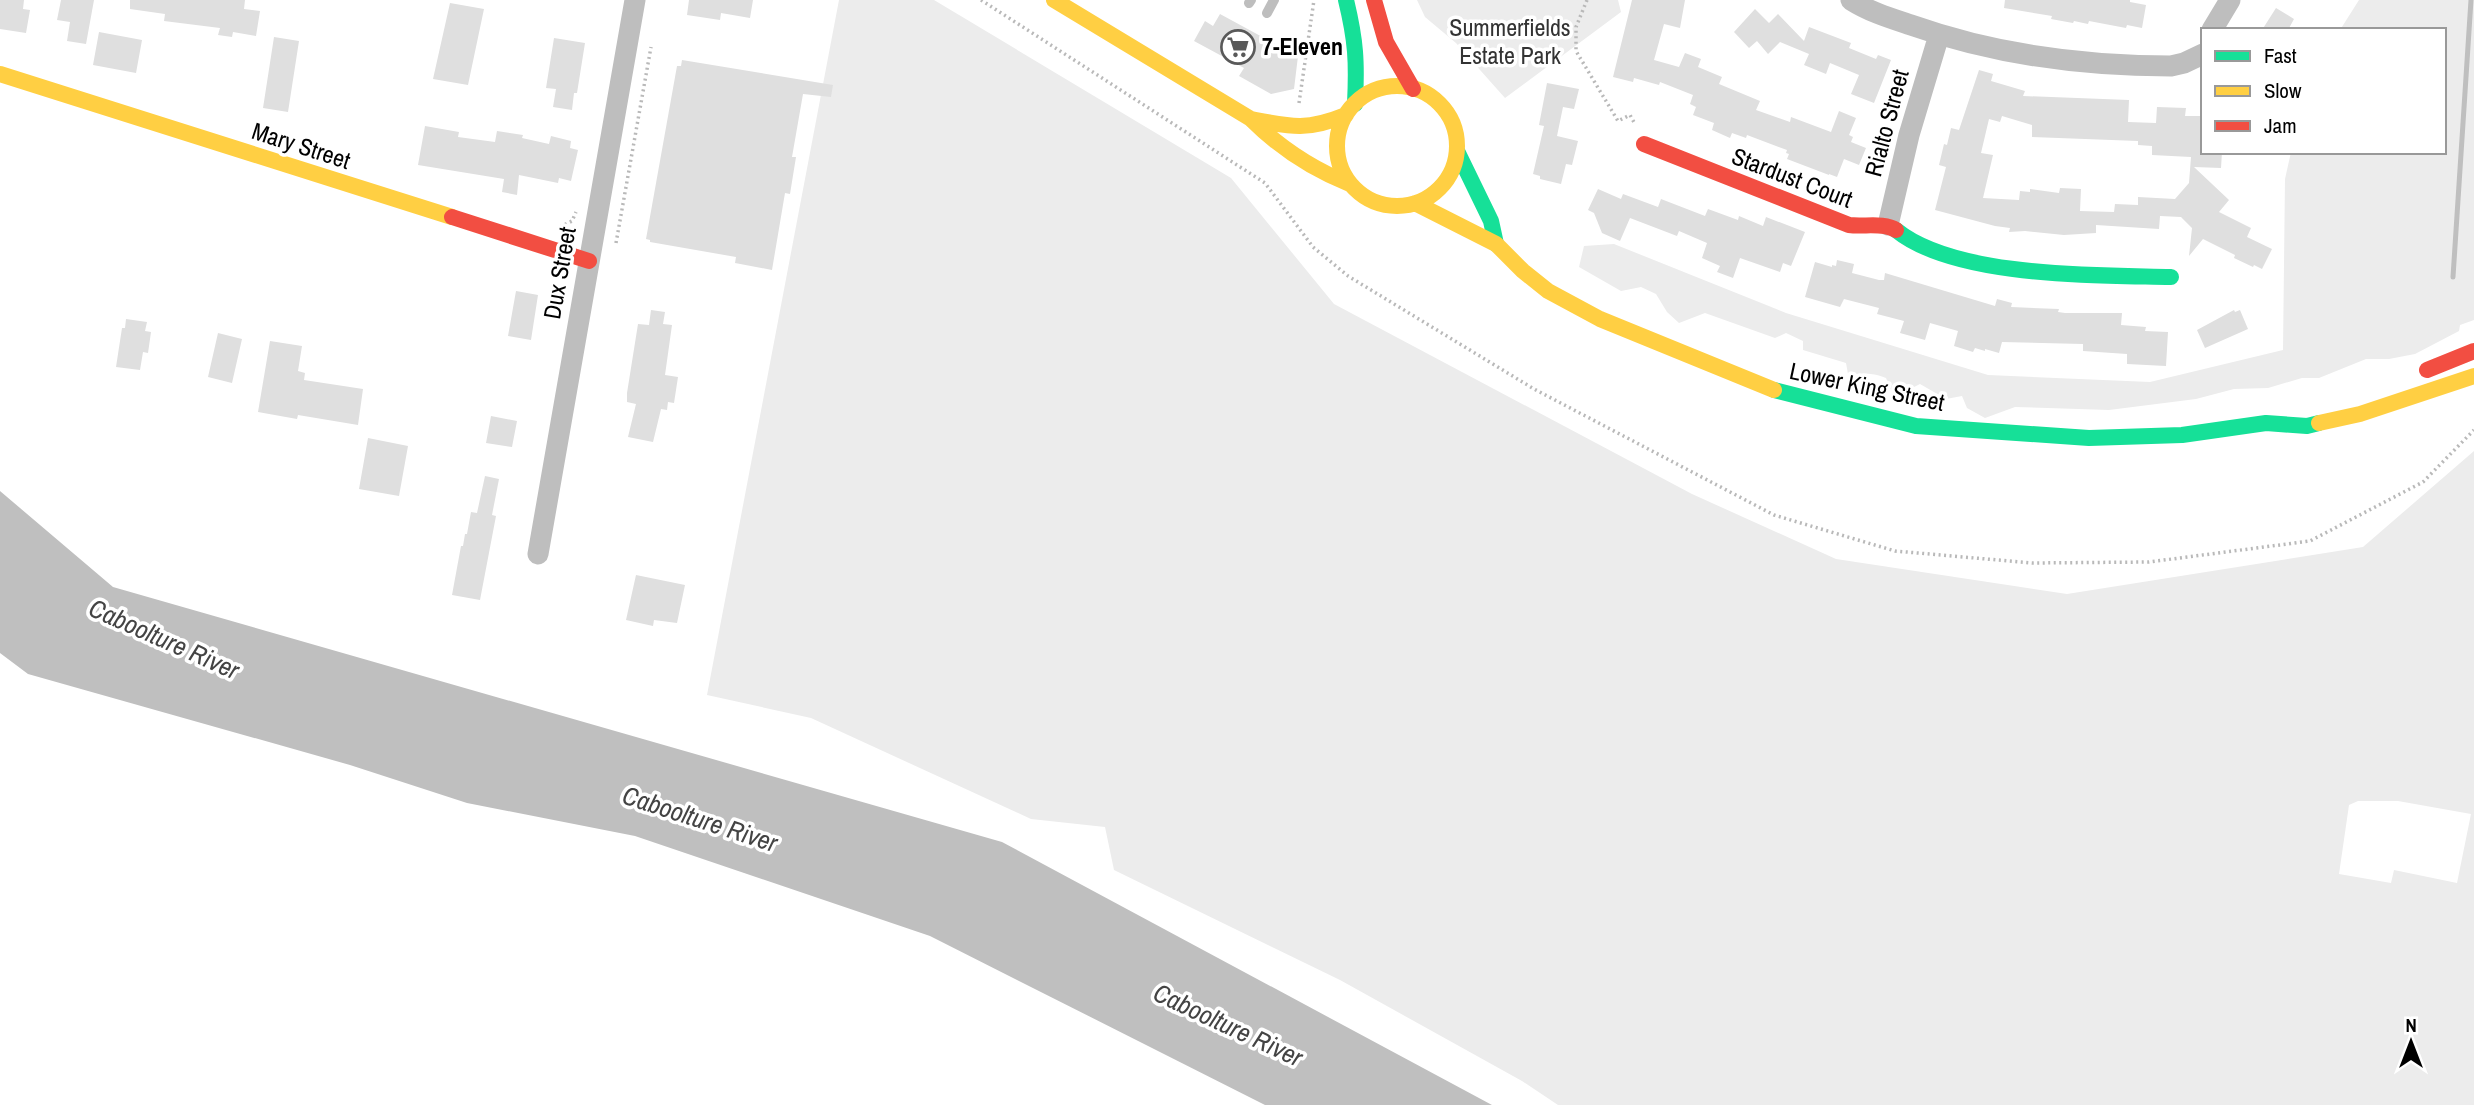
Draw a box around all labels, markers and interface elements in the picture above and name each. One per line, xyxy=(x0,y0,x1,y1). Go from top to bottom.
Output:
park label: Summerfields Estate Park xyxy=(1449,11,1571,71)
supermarket icon: 7-Eleven xyxy=(1219,28,1257,66)
legend xyxy=(2201,28,2446,154)
place label: 7-Eleven xyxy=(1262,30,1343,62)
text: Fast xyxy=(2264,41,2297,70)
street label: Rialto Street xyxy=(1856,65,1916,180)
text: Slow xyxy=(2264,76,2302,105)
text: Jam xyxy=(2264,111,2297,140)
street label: Mary Street xyxy=(248,114,355,176)
street label: Stardust Court xyxy=(1727,139,1858,215)
street label: Dux Street xyxy=(535,224,583,321)
street label: Lower King Street xyxy=(1787,354,1948,418)
water label: Caboolture River xyxy=(83,590,246,688)
water label: Caboolture River xyxy=(618,777,783,860)
water label: Caboolture River xyxy=(1148,975,1309,1075)
north arrow xyxy=(2376,1007,2446,1077)
text: N xyxy=(2405,1012,2417,1038)

